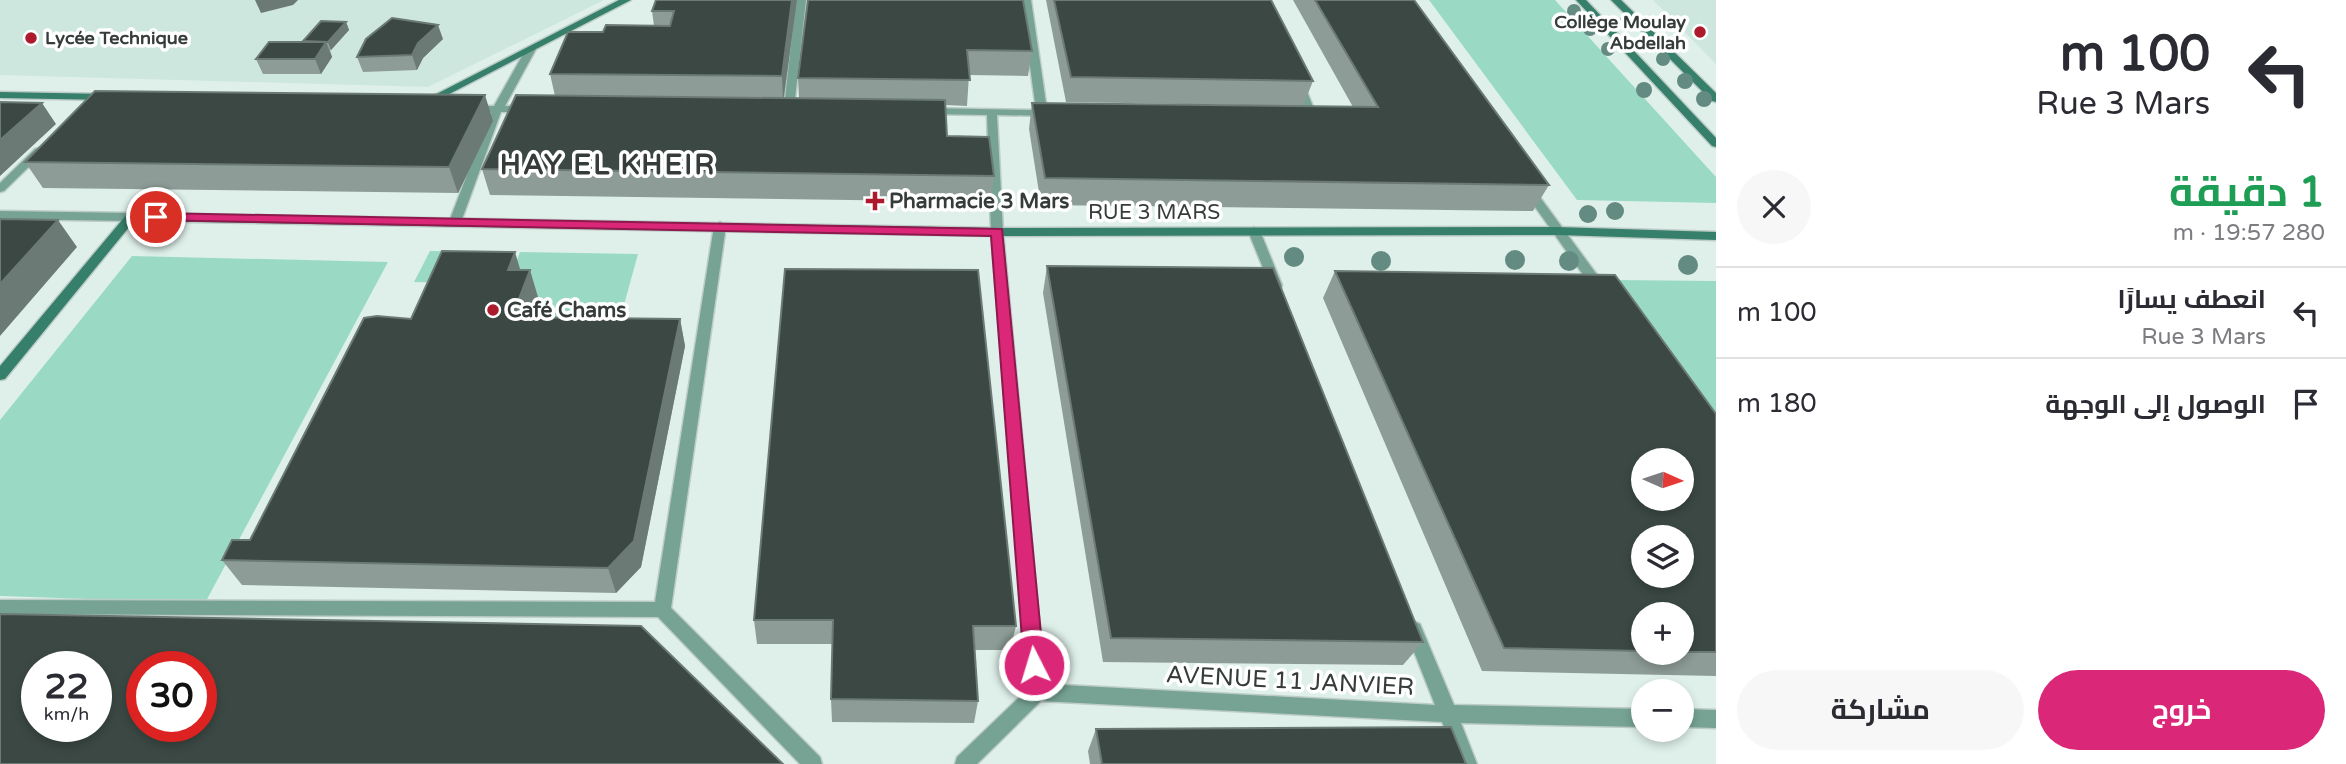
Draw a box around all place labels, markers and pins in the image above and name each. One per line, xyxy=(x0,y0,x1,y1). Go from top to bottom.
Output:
place label: Collège Moulay Abdellah xyxy=(1554,11,1686,54)
marker: Collège Moulay Abdellah xyxy=(1692,24,1708,40)
place label: Lycée Technique xyxy=(45,27,188,49)
marker: Lycée Technique xyxy=(23,30,39,46)
pin xyxy=(126,187,186,247)
place label: Pharmacie 3 Mars xyxy=(889,189,1069,214)
marker: Pharmacie 3 Mars xyxy=(867,193,883,209)
place label: Café Chams xyxy=(507,298,626,323)
marker: Café Chams xyxy=(485,302,501,318)

